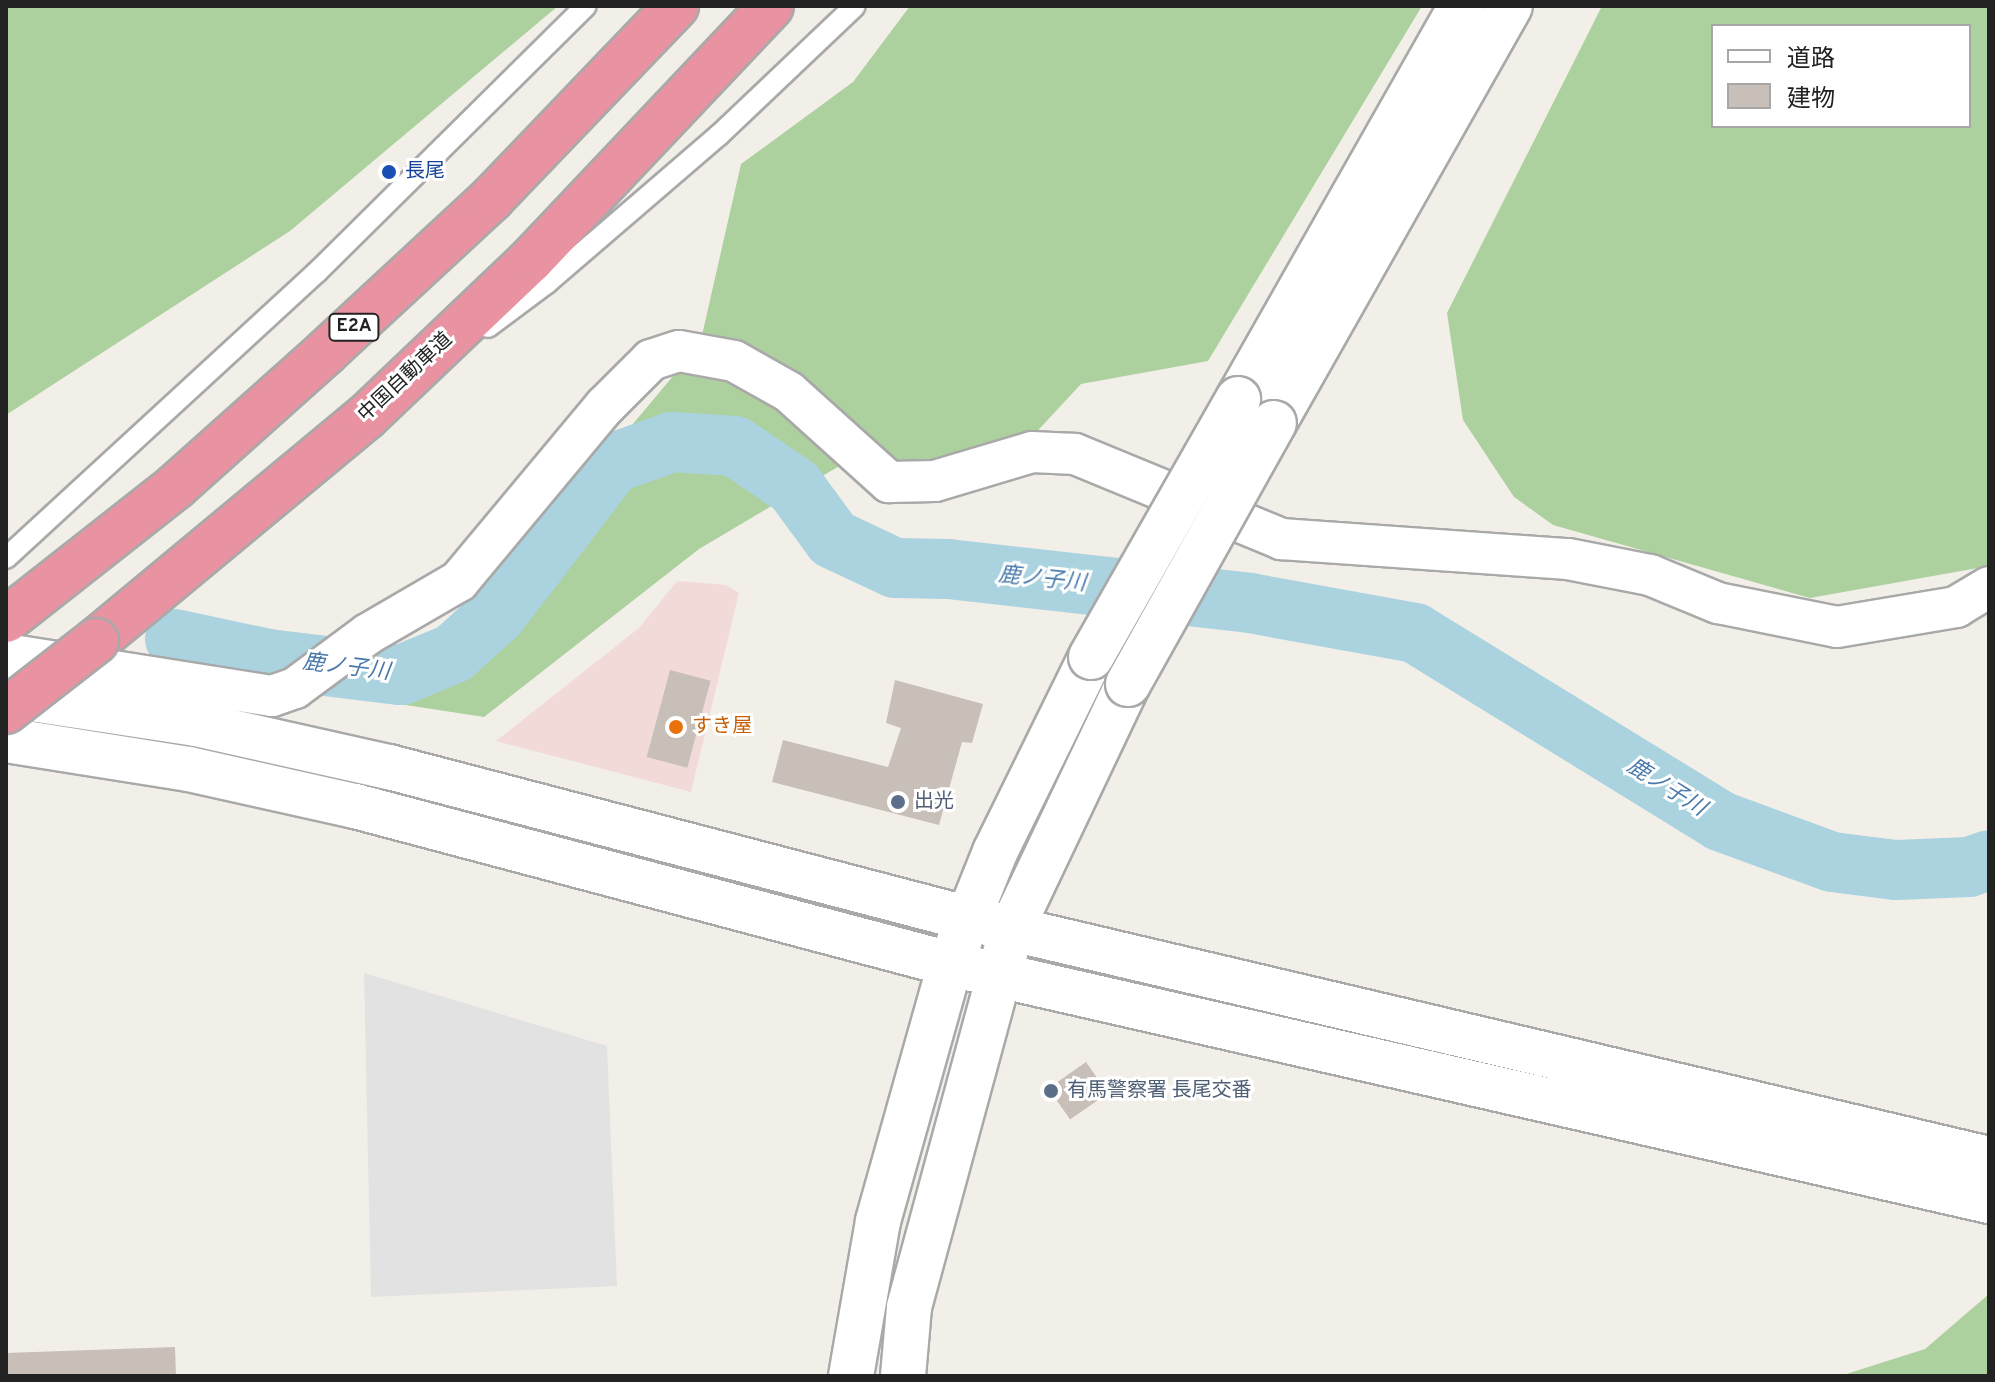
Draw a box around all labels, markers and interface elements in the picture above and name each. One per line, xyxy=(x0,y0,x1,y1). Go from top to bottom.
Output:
legend xyxy=(1711,24,1971,128)
text: 道路 xyxy=(1787,45,1835,75)
text: 建物 xyxy=(1787,85,1835,115)
place label: 長尾 xyxy=(405,160,445,184)
marker: 長尾 xyxy=(380,163,398,181)
road number: E2A xyxy=(328,313,380,341)
street label: 中国自動車道 xyxy=(354,328,458,428)
water label: 鹿ノ子川 xyxy=(997,562,1087,598)
water label: 鹿ノ子川 xyxy=(301,650,391,686)
place label: すき屋 xyxy=(692,715,752,739)
marker: すき屋 xyxy=(667,718,685,736)
water label: 鹿ノ子川 xyxy=(1622,753,1710,823)
place label: 出光 xyxy=(914,790,954,814)
marker: 出光 xyxy=(889,793,907,811)
place label: 有馬警察署 長尾交番 xyxy=(1067,1079,1252,1103)
marker: 有馬警察署 長尾交番 xyxy=(1042,1082,1060,1100)

